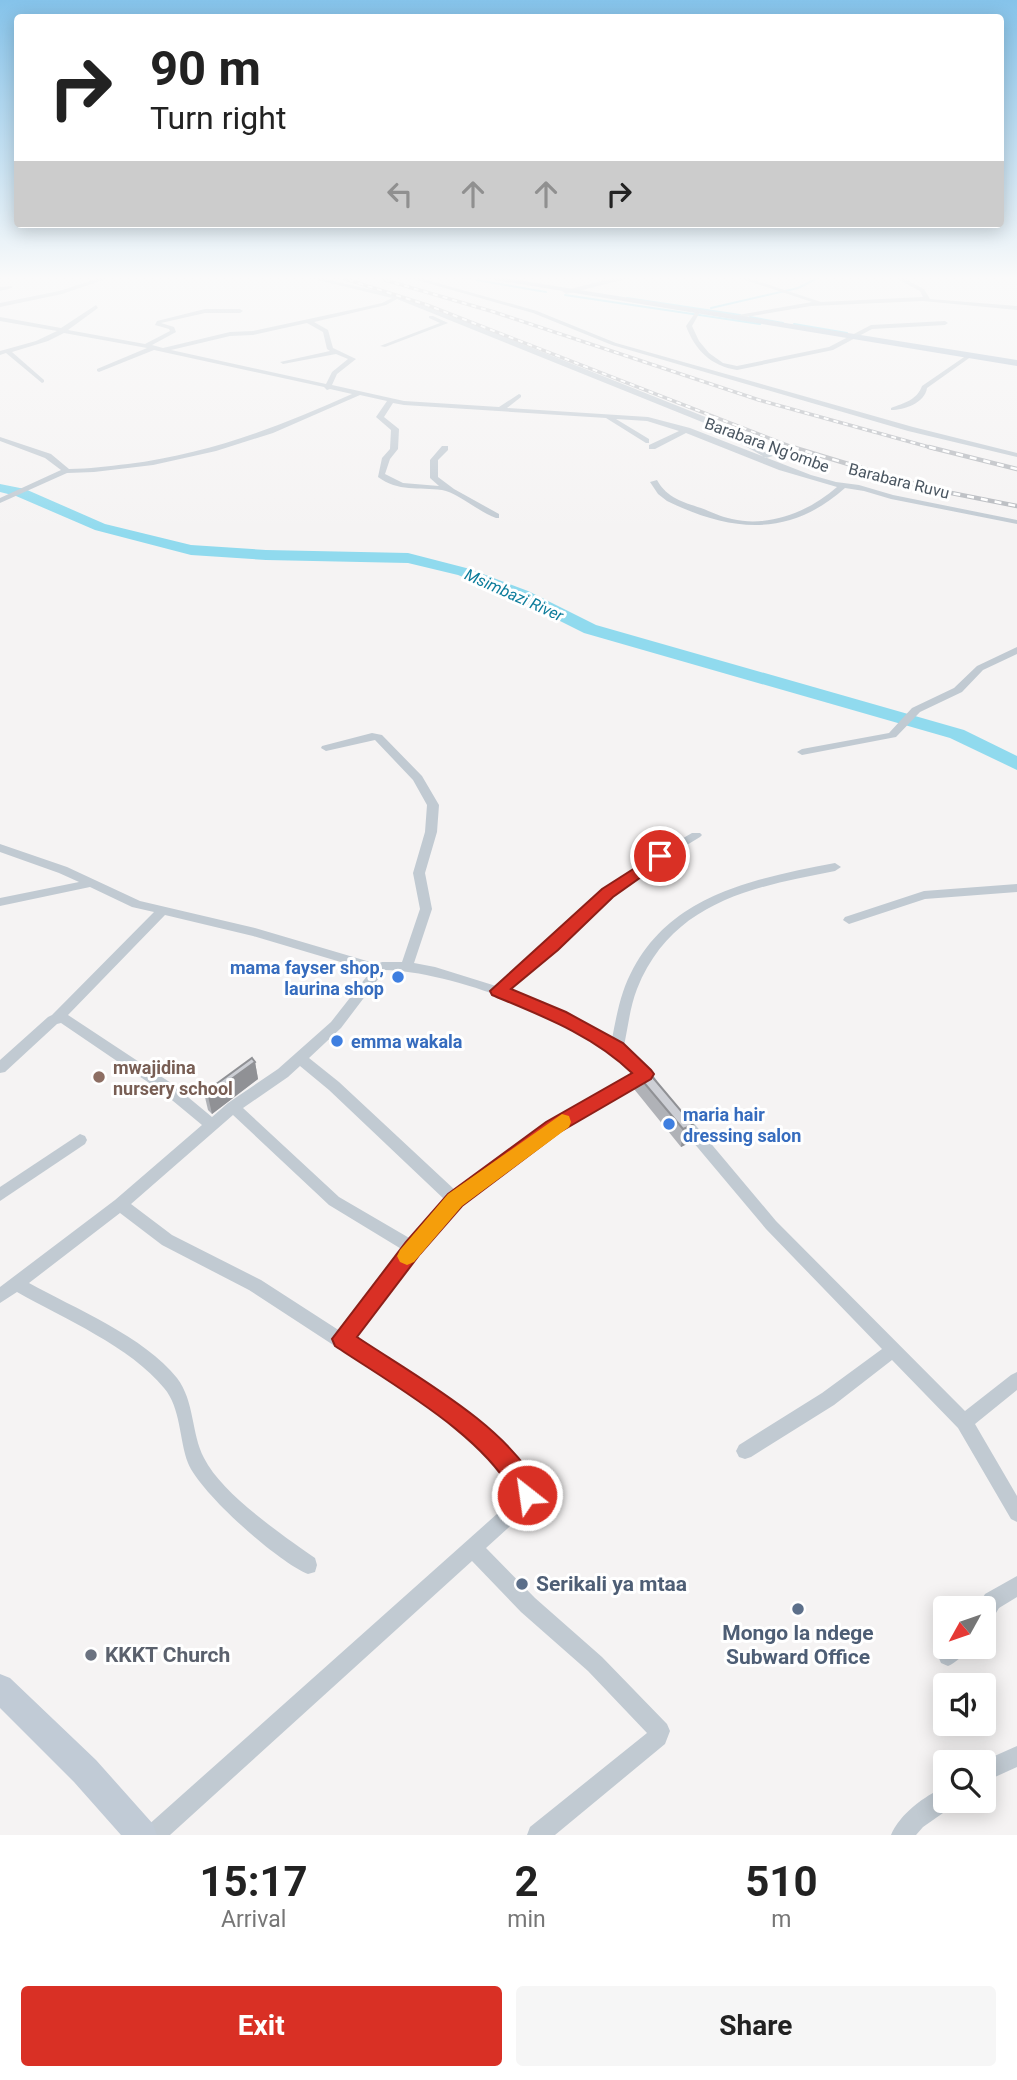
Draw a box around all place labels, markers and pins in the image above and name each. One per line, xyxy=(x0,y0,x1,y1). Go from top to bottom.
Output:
pin xyxy=(630,826,690,886)
place label: mama fayser shop, laurina shop xyxy=(230,957,384,999)
marker: mama fayser shop, laurina shop xyxy=(390,969,406,985)
place label: emma wakala xyxy=(351,1031,463,1052)
marker: emma wakala xyxy=(329,1033,345,1049)
place label: mwajidina nursery school xyxy=(113,1057,233,1099)
marker: mwajidina nursery school xyxy=(91,1069,107,1085)
place label: maria hair dressing salon xyxy=(683,1104,801,1146)
marker: maria hair dressing salon xyxy=(661,1116,677,1132)
place label: Serikali ya mtaa xyxy=(536,1572,687,1596)
marker: Serikali ya mtaa xyxy=(514,1576,530,1592)
marker: Mongo la ndege Subward Office xyxy=(790,1601,806,1617)
place label: Mongo la ndege Subward Office xyxy=(722,1621,874,1669)
place label: KKKT Church xyxy=(105,1643,230,1667)
marker: KKKT Church xyxy=(83,1647,99,1663)

